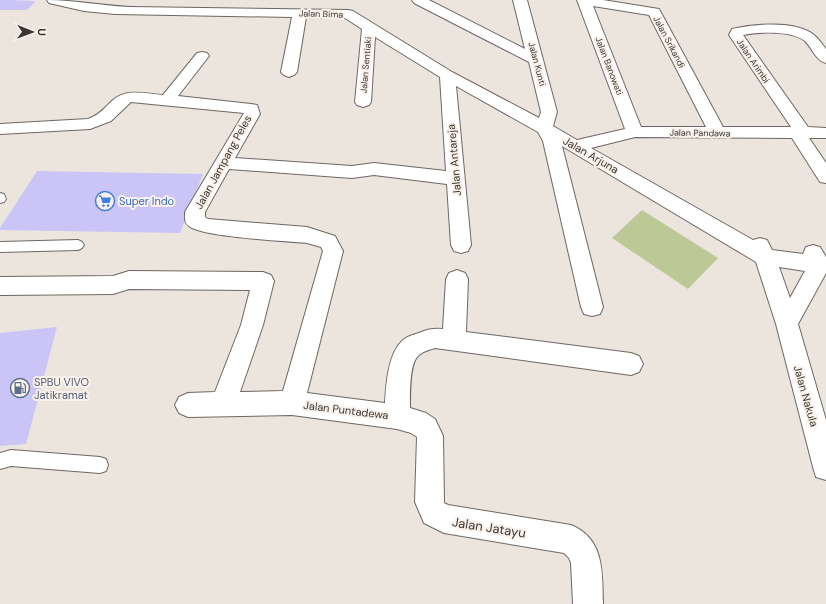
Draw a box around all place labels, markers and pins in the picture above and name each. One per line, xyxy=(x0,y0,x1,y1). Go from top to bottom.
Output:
supermarket icon: Super Indo xyxy=(94,190,116,212)
place label: Super Indo xyxy=(119,194,174,208)
place label: SPBU VIVO Jatikramat xyxy=(34,375,89,402)
fuel station icon: SPBU VIVO Jatikramat xyxy=(9,377,31,399)

